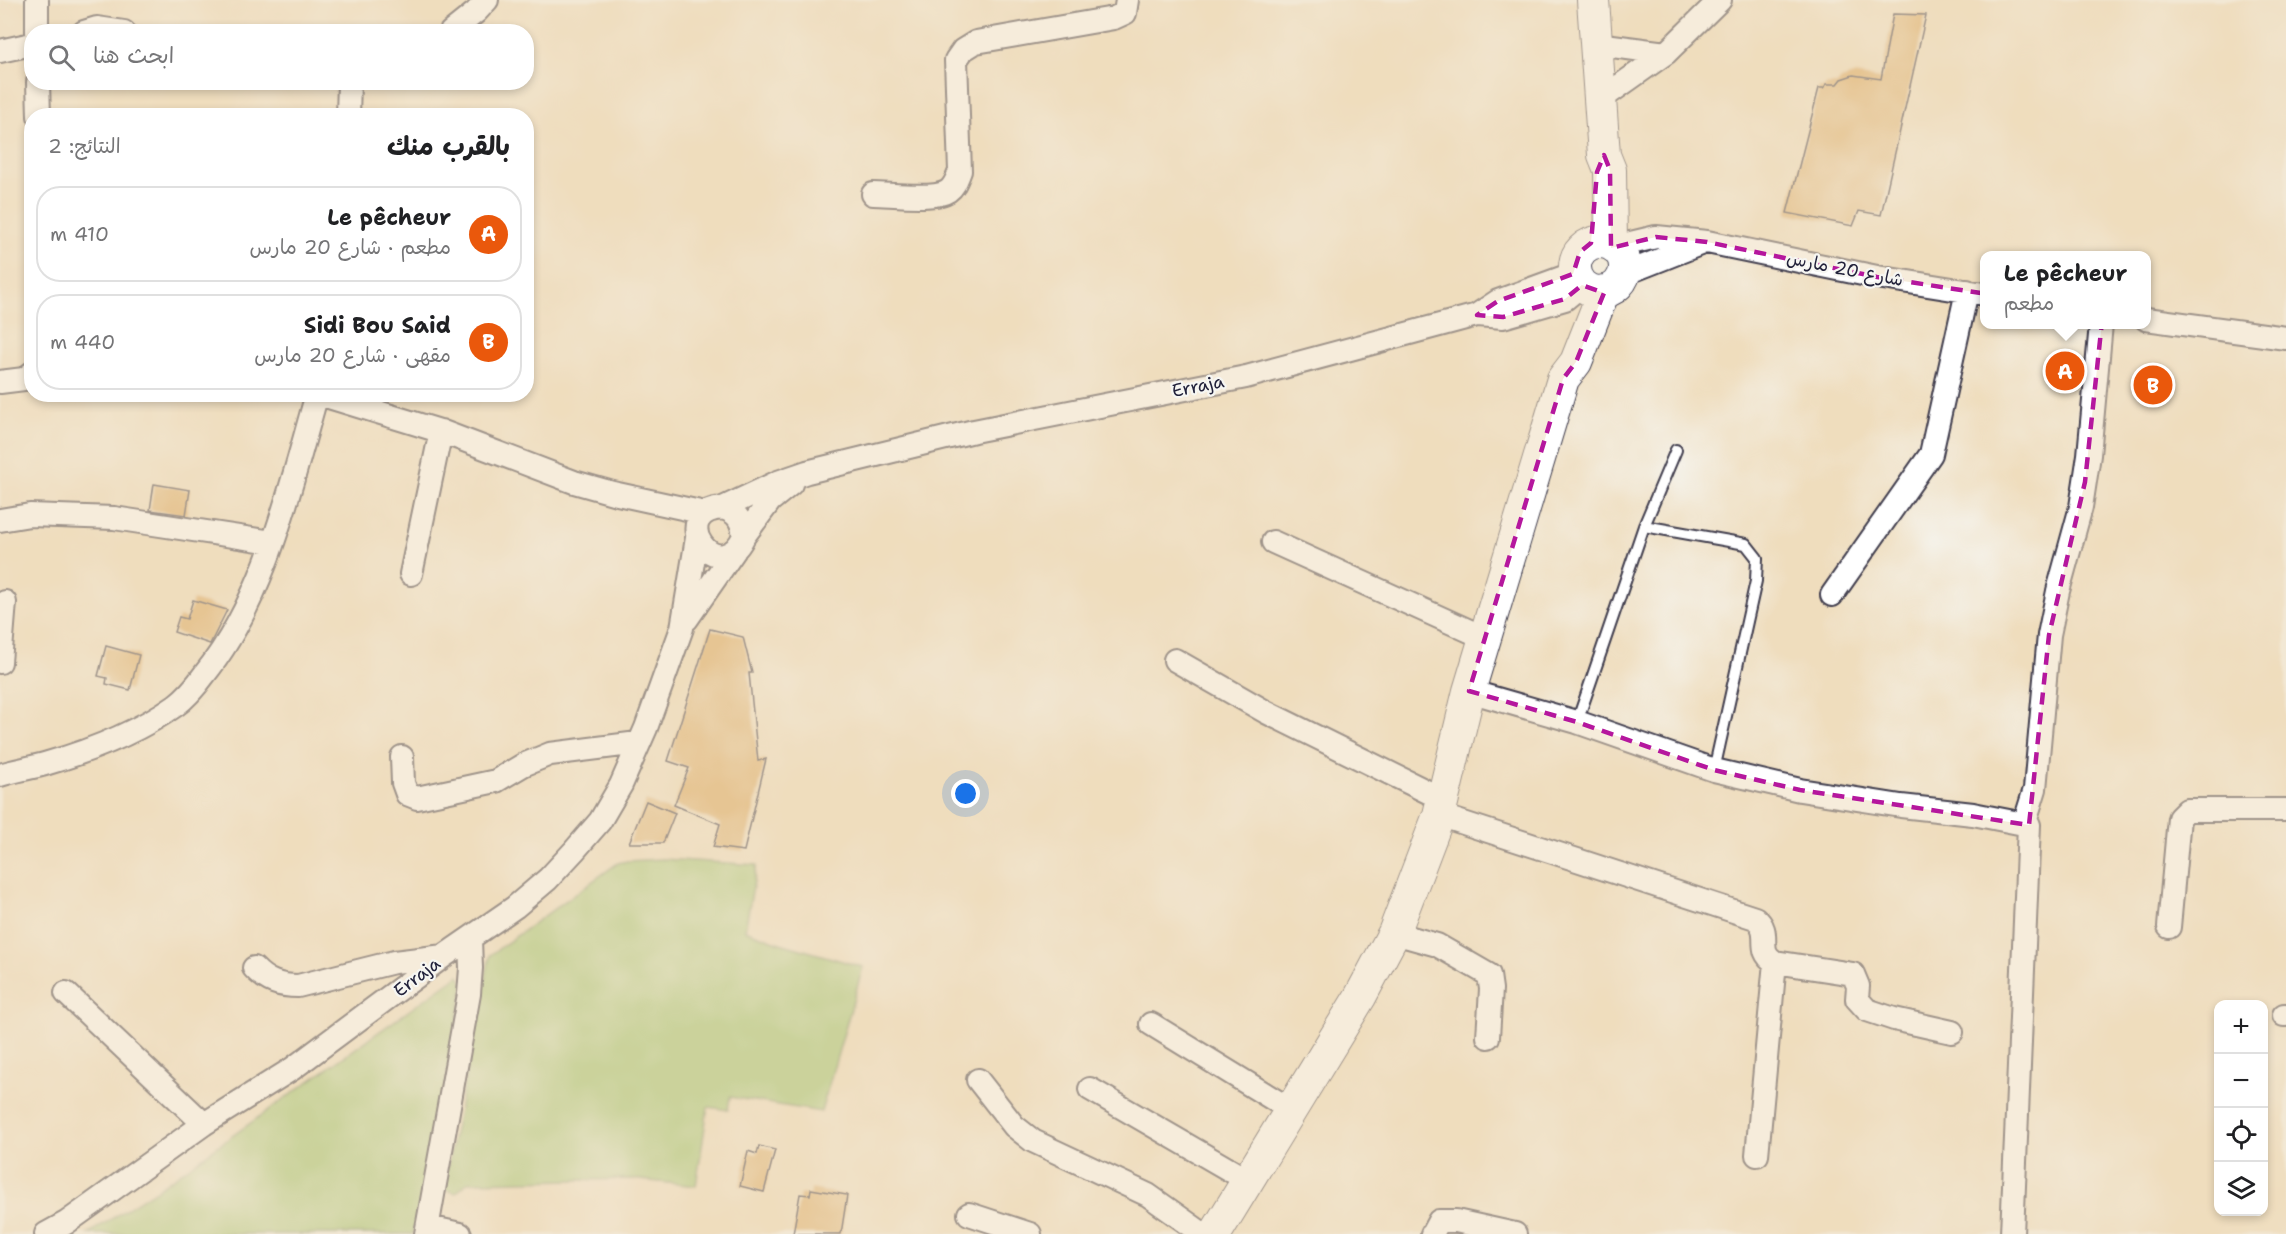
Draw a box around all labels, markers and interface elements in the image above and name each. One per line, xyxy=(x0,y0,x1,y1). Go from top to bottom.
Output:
search box xyxy=(24,24,534,90)
icon: search xyxy=(45,41,78,74)
text: ابحث هنا xyxy=(93,41,174,70)
text: بالقرب منك xyxy=(387,128,510,163)
text: النتائج: 2 xyxy=(48,133,121,159)
text: Le pêcheur xyxy=(327,203,451,232)
text: 410 m xyxy=(50,221,109,247)
text: A xyxy=(481,221,496,247)
text: مطعم · شارع 20 مارس xyxy=(250,234,451,260)
street label: شارع 20 مارس xyxy=(1785,246,1905,292)
popup xyxy=(1980,251,2151,329)
text: Le pêcheur xyxy=(2004,259,2127,288)
text: مطعم xyxy=(2004,290,2054,316)
text: Sidi Bou Said xyxy=(304,311,451,340)
text: 440 m xyxy=(50,329,115,355)
text: B xyxy=(482,329,495,355)
text: مقهى · شارع 20 مارس xyxy=(254,342,451,368)
pin: A xyxy=(2046,348,2084,394)
pin: B xyxy=(2134,362,2172,408)
street label: Erraja xyxy=(1170,369,1226,403)
your location xyxy=(951,779,980,808)
street label: Erraja xyxy=(389,952,445,1002)
map controls xyxy=(2214,1000,2268,1216)
button: + xyxy=(2214,1000,2268,1054)
button: − xyxy=(2214,1054,2268,1108)
button: locate xyxy=(2214,1108,2268,1162)
button: layers xyxy=(2214,1162,2268,1216)

